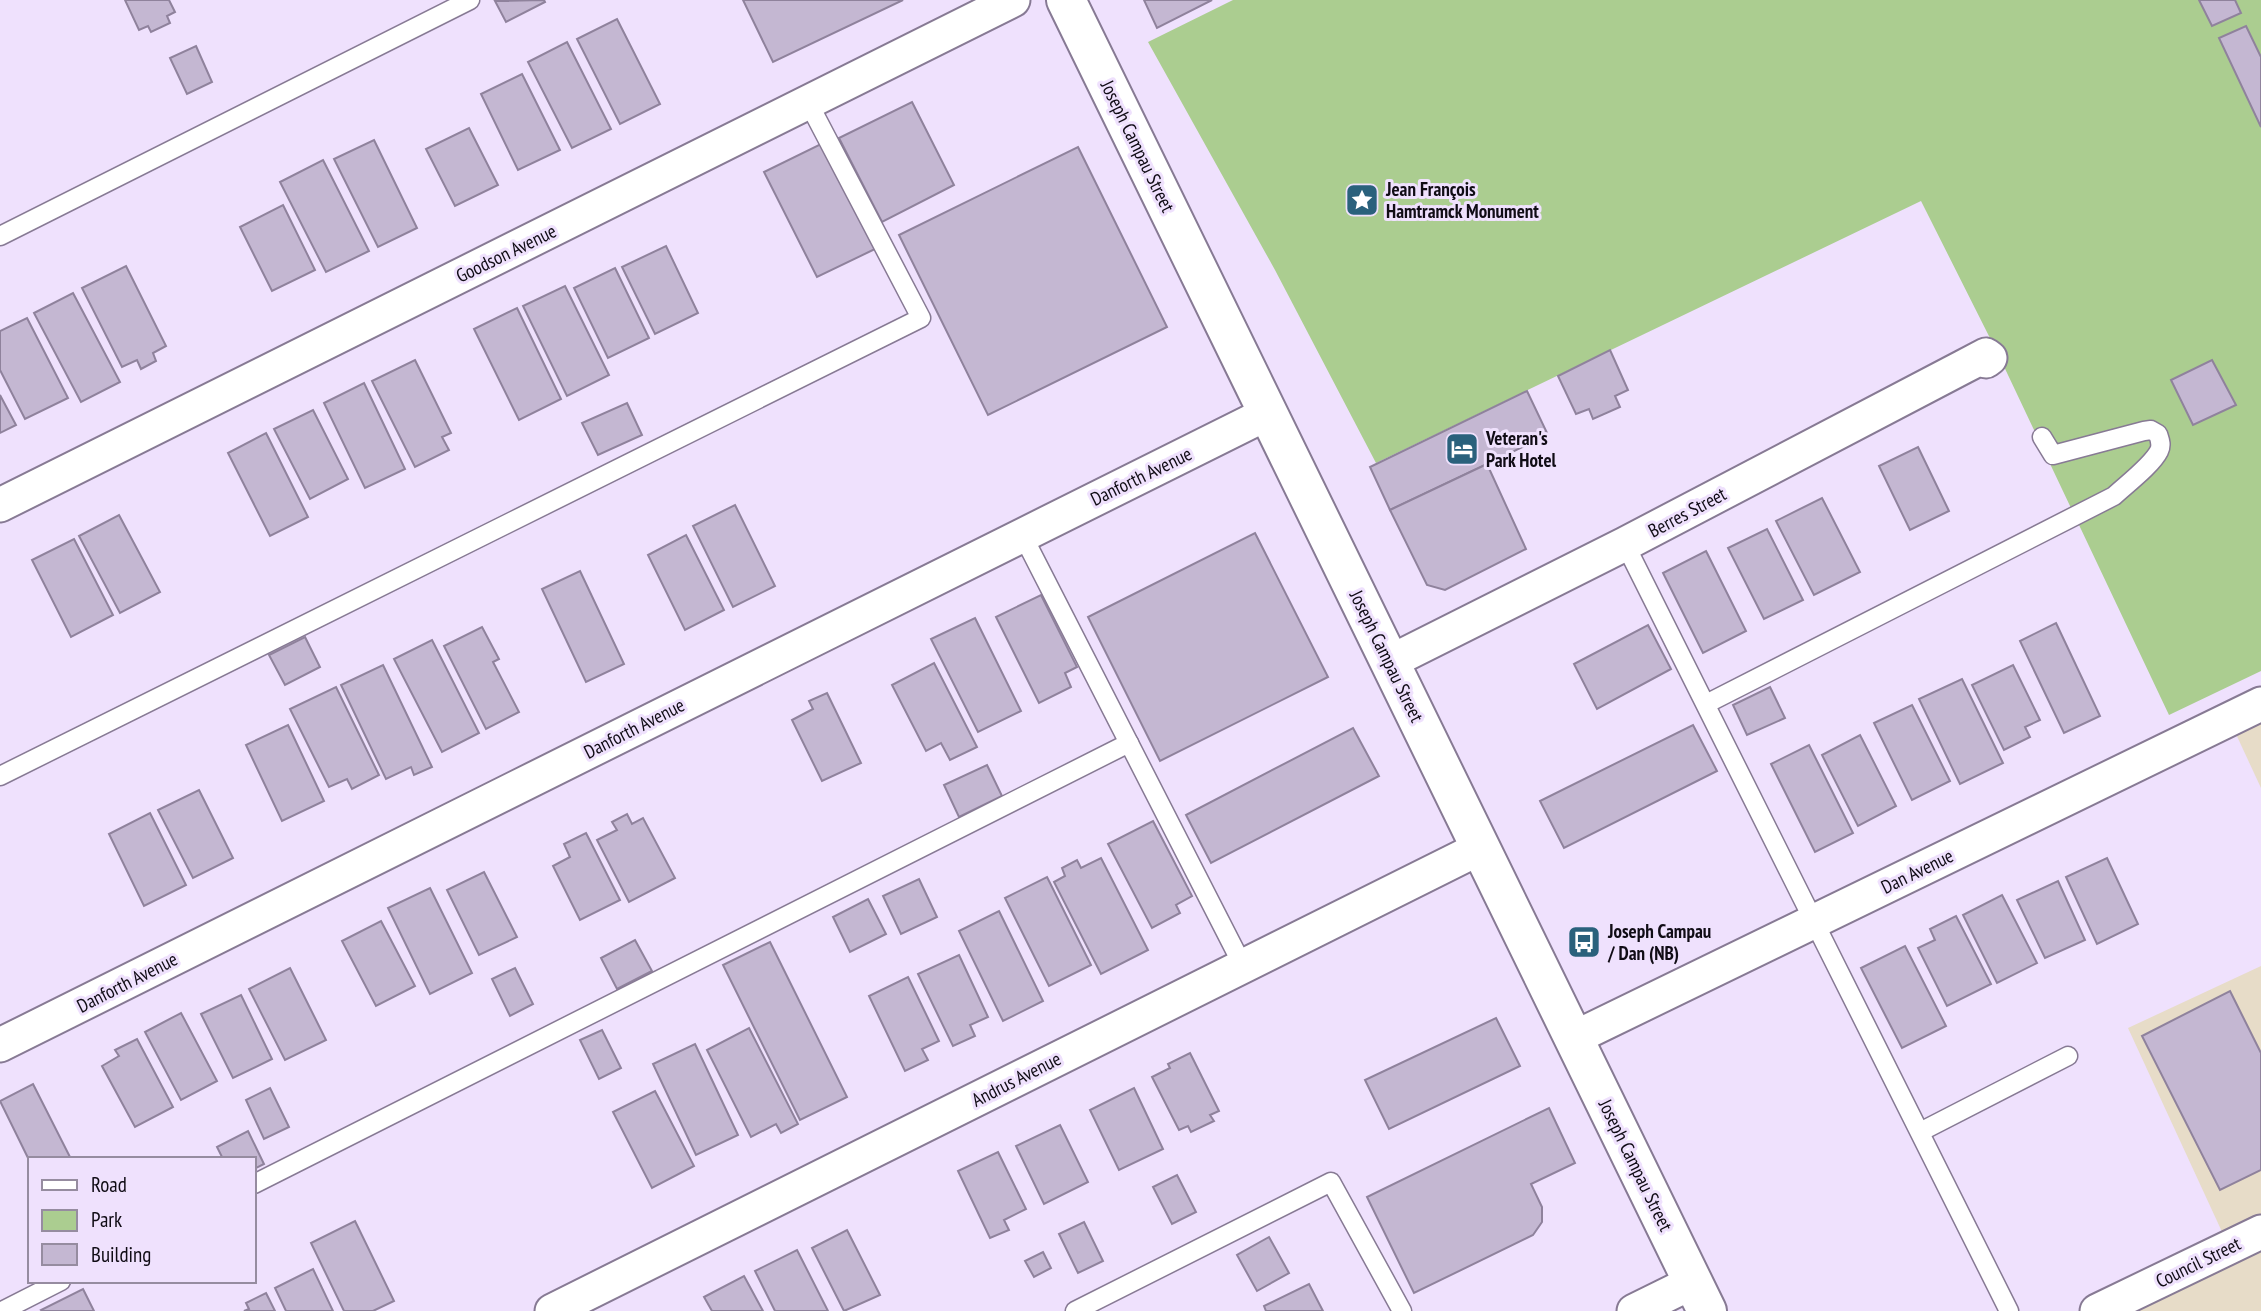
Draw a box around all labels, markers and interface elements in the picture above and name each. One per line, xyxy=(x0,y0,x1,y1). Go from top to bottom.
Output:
street label: Joseph Campau Street xyxy=(1095,75,1181,216)
place label: Jean François Hamtramck Monument xyxy=(1385,177,1539,223)
place icon: Jean François Hamtramck Monument xyxy=(1343,181,1381,219)
street label: Goodson Avenue xyxy=(452,218,560,288)
place label: Veteran's Park Hotel xyxy=(1485,426,1557,472)
hotel icon: Veteran's Park Hotel xyxy=(1443,430,1481,468)
street label: Danforth Avenue xyxy=(1086,441,1196,511)
street label: Berres Street xyxy=(1644,481,1731,543)
street label: Joseph Campau Street xyxy=(1344,585,1430,726)
street label: Danforth Avenue xyxy=(580,692,688,764)
street label: Dan Avenue xyxy=(1877,843,1957,899)
place label: Joseph Campau / Dan (NB) xyxy=(1607,919,1711,965)
bus stop icon: Joseph Campau / Dan (NB) xyxy=(1565,923,1603,961)
street label: Danforth Avenue xyxy=(73,946,181,1018)
street label: Andrus Avenue xyxy=(967,1046,1065,1112)
street label: Joseph Campau Street xyxy=(1593,1094,1679,1235)
legend xyxy=(28,1157,256,1283)
text: Road xyxy=(91,1171,127,1198)
text: Park xyxy=(91,1206,122,1233)
street label: Council Street xyxy=(2152,1231,2245,1293)
text: Building xyxy=(91,1241,151,1268)

